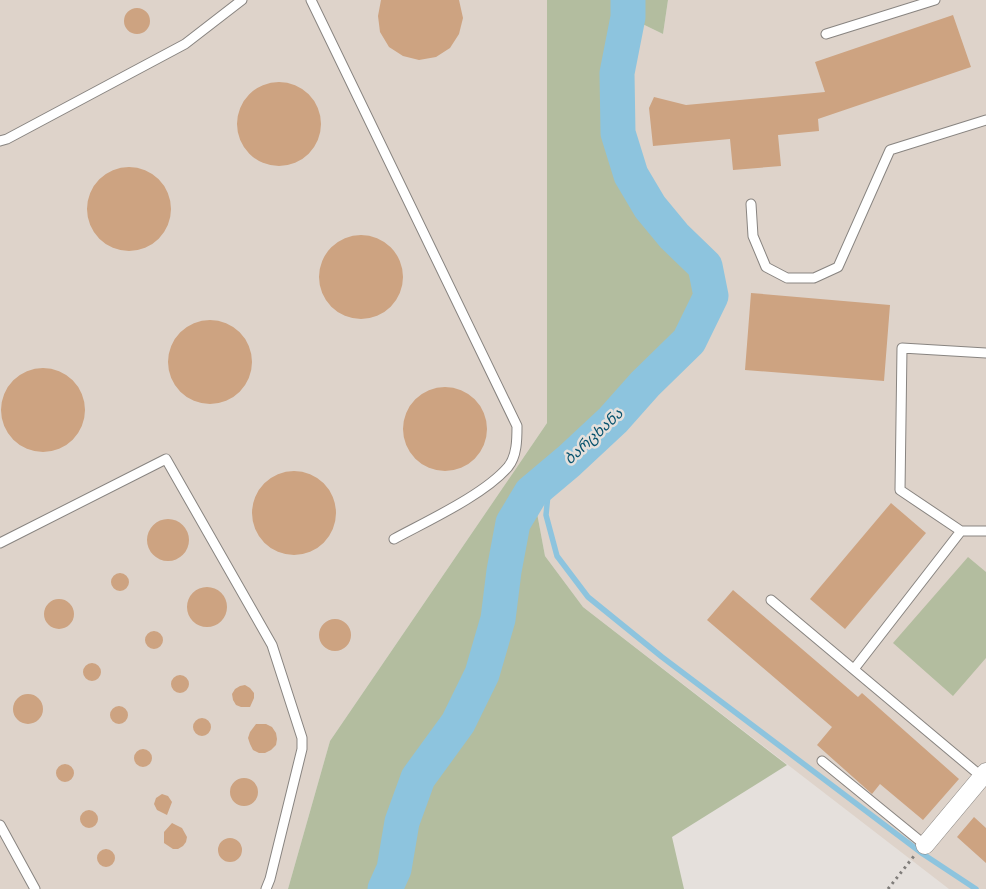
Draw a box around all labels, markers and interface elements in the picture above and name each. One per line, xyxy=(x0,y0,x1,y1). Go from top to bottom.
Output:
water label: ბარცხანა xyxy=(560,403,627,468)

